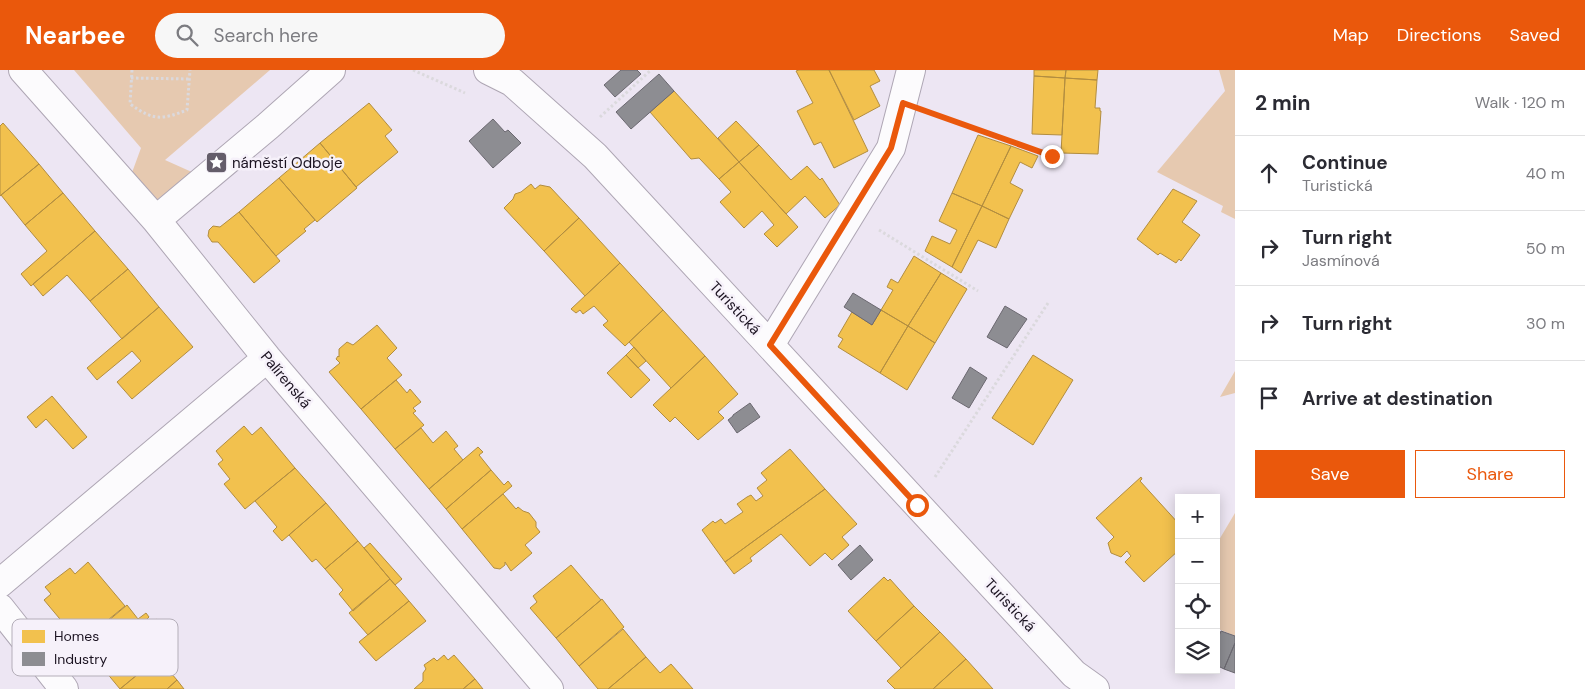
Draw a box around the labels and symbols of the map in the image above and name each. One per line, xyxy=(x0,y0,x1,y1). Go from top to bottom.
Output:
route end xyxy=(1041,145,1064,168)
place icon: náměstí Odboje xyxy=(204,151,228,175)
place label: náměstí Odboje xyxy=(232,153,343,173)
street label: Turistická xyxy=(705,277,765,339)
street label: Palírenská xyxy=(256,347,316,413)
route start xyxy=(906,494,929,517)
street label: Turistická xyxy=(980,574,1040,636)
legend xyxy=(12,619,178,676)
text: Homes xyxy=(54,627,99,645)
text: Industry xyxy=(54,650,107,668)

